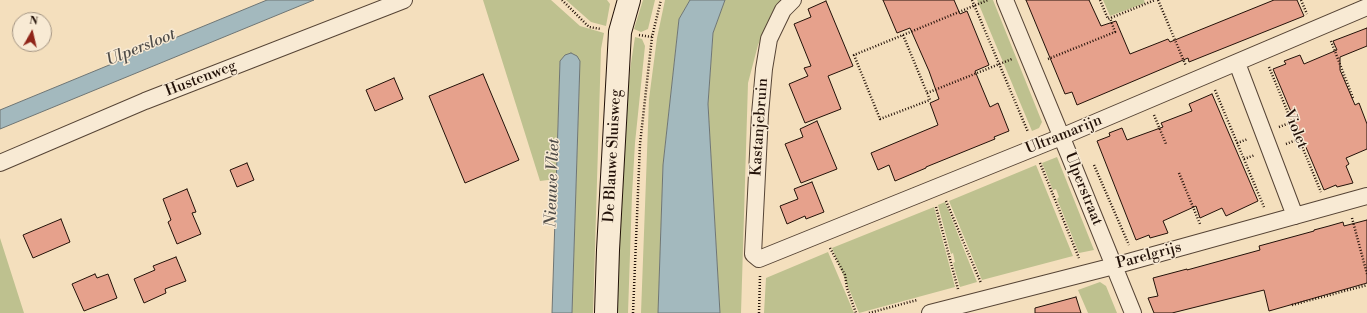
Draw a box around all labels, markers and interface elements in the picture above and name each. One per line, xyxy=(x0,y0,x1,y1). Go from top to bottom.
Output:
north arrow xyxy=(12,12,52,52)
text: N xyxy=(28,14,39,29)
water label: Ulpersloot xyxy=(103,25,179,71)
street label: Hustenweg xyxy=(163,57,239,101)
street label: Kastanjebruin xyxy=(748,77,772,177)
street label: De Blauwe Sluisweg xyxy=(601,89,625,223)
street label: Violet xyxy=(1279,107,1311,151)
street label: Ultramarijn xyxy=(1023,112,1105,158)
water label: Nieuwe Vliet xyxy=(542,138,564,228)
street label: Ulperstraat xyxy=(1060,150,1106,228)
street label: Parelgrijs xyxy=(1115,239,1183,273)

